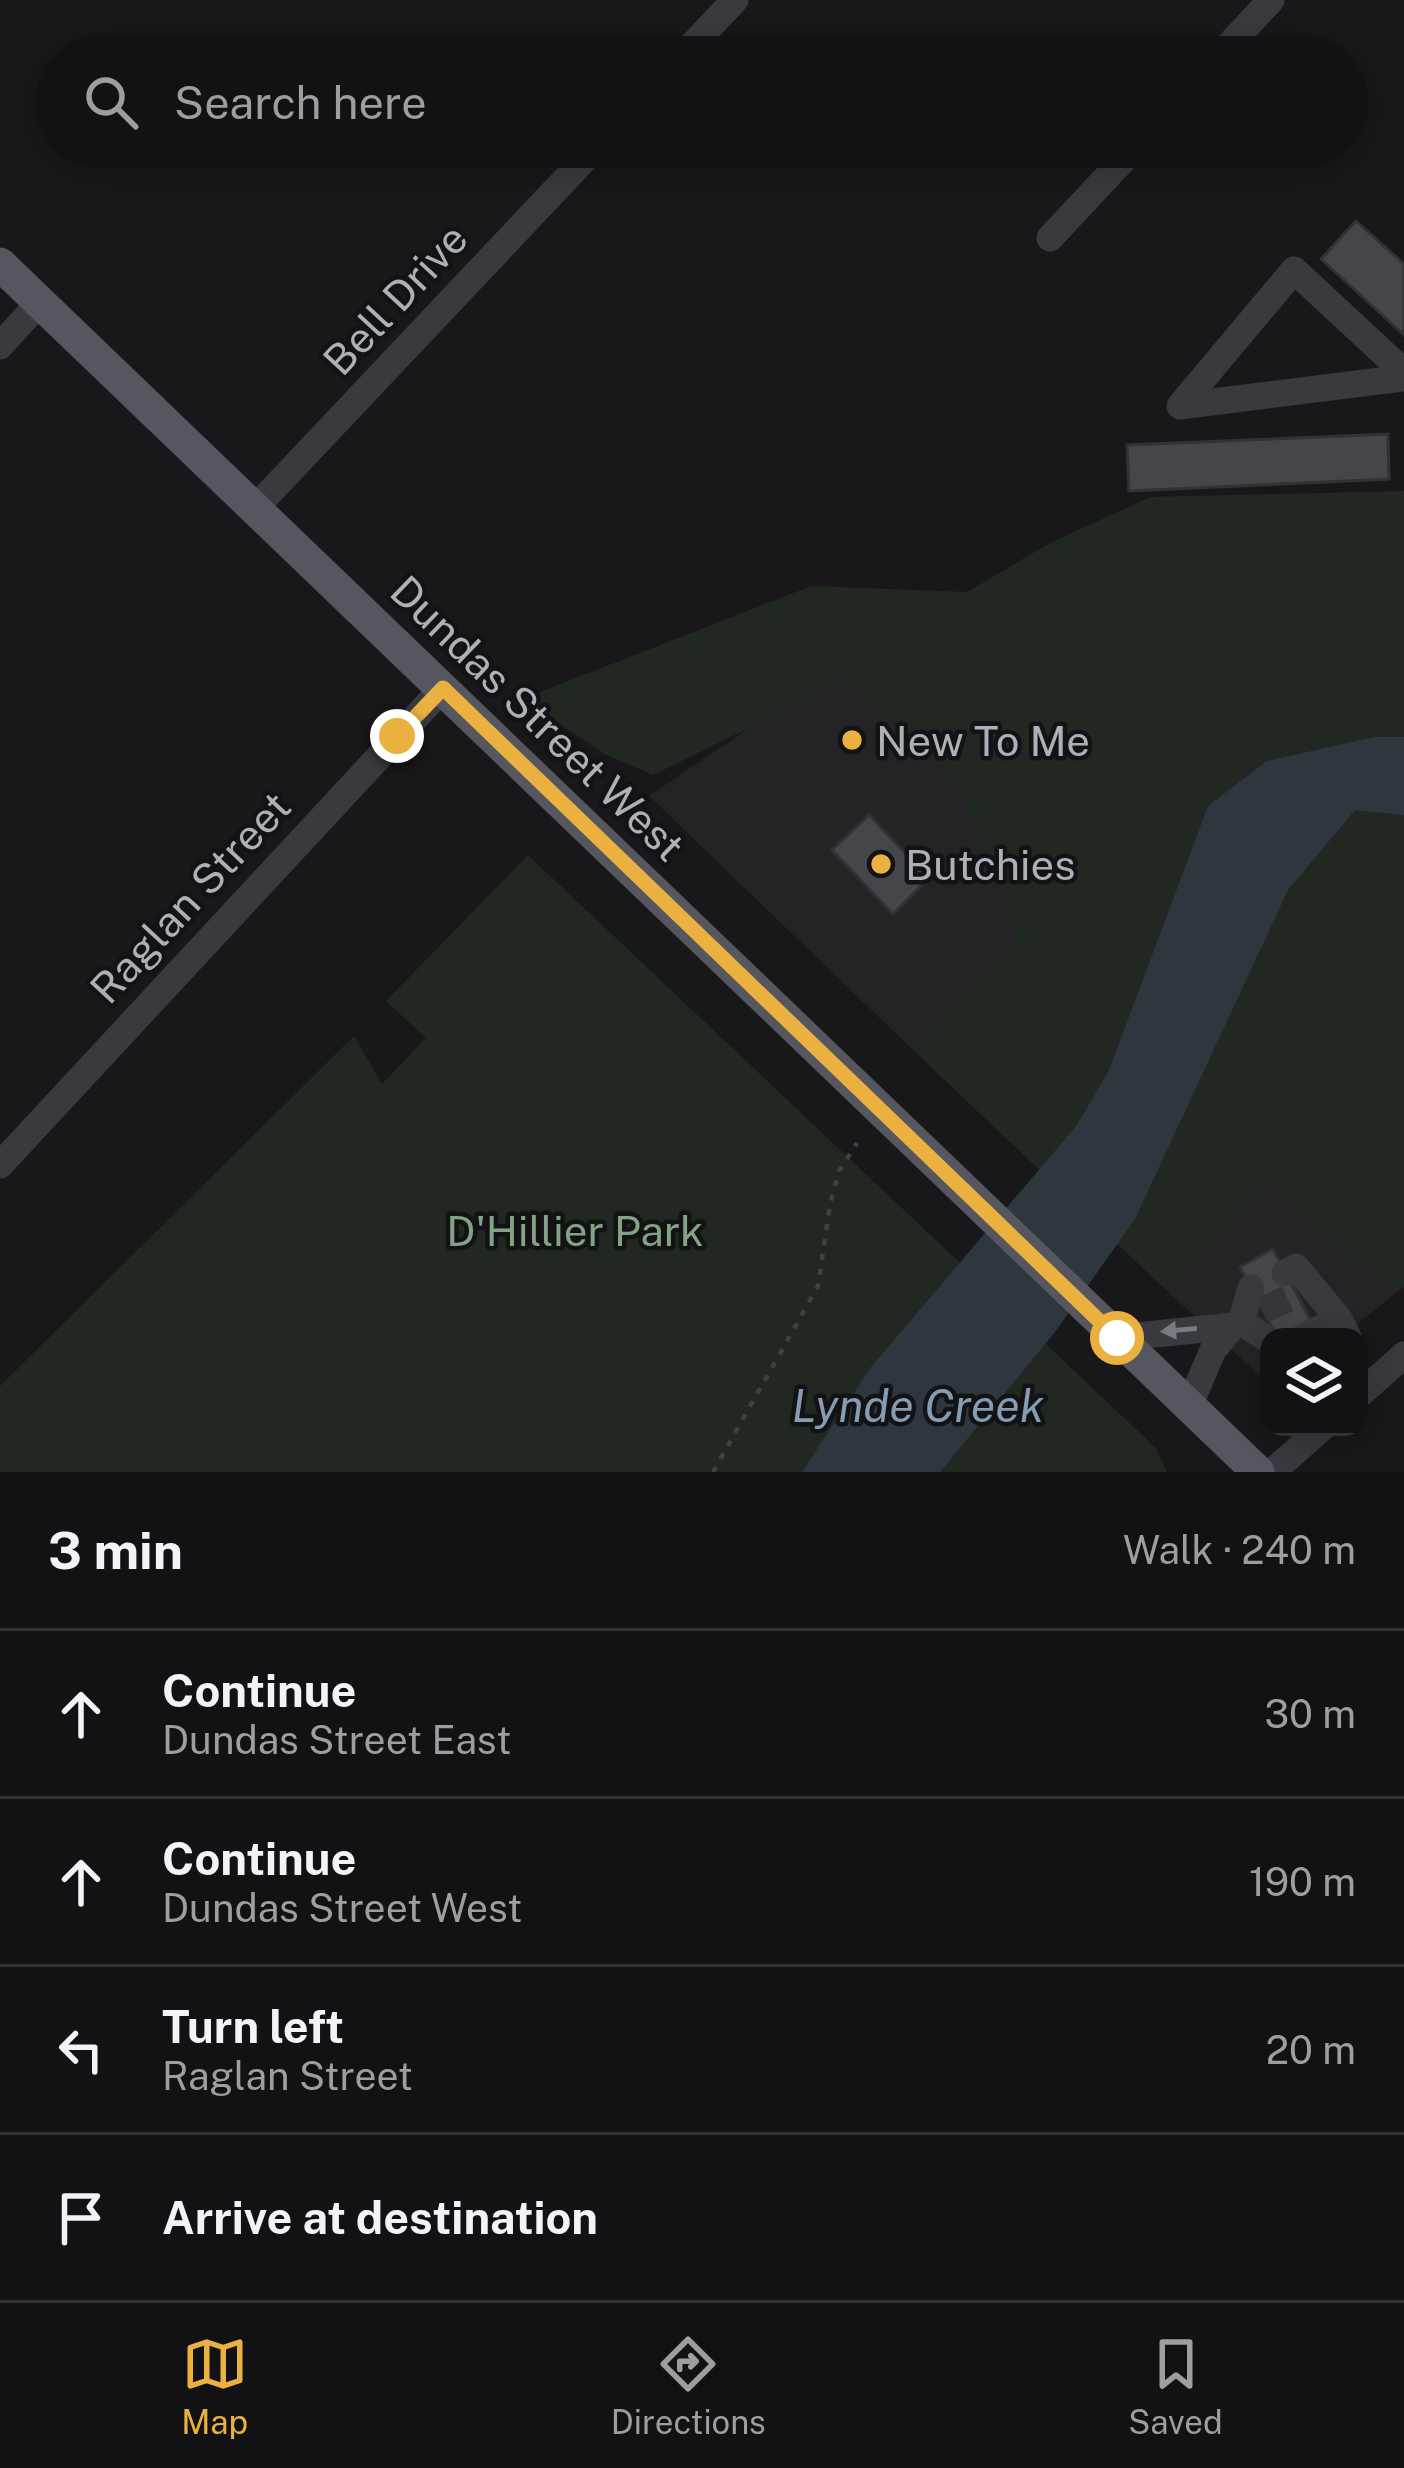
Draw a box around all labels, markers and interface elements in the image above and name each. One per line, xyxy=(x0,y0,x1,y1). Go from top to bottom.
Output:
search box xyxy=(36,36,1368,168)
icon: search xyxy=(78,69,144,135)
text: Search here xyxy=(174,76,427,129)
street label: Bell Drive xyxy=(313,214,477,384)
street label: Dundas Street West xyxy=(381,566,695,870)
route end xyxy=(370,709,424,763)
place label: New To Me xyxy=(876,716,1090,765)
marker: New To Me xyxy=(839,727,865,753)
street label: Raglan Street xyxy=(80,781,300,1013)
place label: Butchies xyxy=(905,840,1075,889)
marker: Butchies xyxy=(868,851,894,877)
park label: D'Hillier Park xyxy=(446,1206,704,1255)
route start xyxy=(1090,1311,1144,1365)
one-way arrow xyxy=(1160,1321,1197,1340)
map controls xyxy=(1260,1328,1368,1436)
button: layers xyxy=(1260,1328,1368,1436)
water label: Lynde Creek xyxy=(792,1379,1045,1432)
text: 3 min xyxy=(48,1521,183,1580)
text: Walk · 240 m xyxy=(1123,1527,1356,1573)
text: Continue xyxy=(162,1664,356,1717)
icon: ahead xyxy=(48,1681,114,1747)
text: 30 m xyxy=(1265,1691,1356,1737)
text: Dundas Street East xyxy=(162,1717,511,1763)
text: Continue xyxy=(162,1832,356,1885)
icon: ahead xyxy=(48,1849,114,1915)
text: 190 m xyxy=(1249,1859,1356,1905)
text: Dundas Street West xyxy=(162,1885,523,1931)
text: Turn left xyxy=(162,2000,344,2053)
icon: left xyxy=(48,2017,114,2083)
text: 20 m xyxy=(1266,2027,1356,2073)
text: Raglan Street xyxy=(162,2053,413,2099)
icon: arrive xyxy=(48,2185,114,2251)
text: Arrive at destination xyxy=(162,2191,598,2244)
tab: Map xyxy=(181,2331,248,2441)
tab: Directions xyxy=(611,2331,766,2441)
tab: Saved xyxy=(1128,2331,1223,2441)

